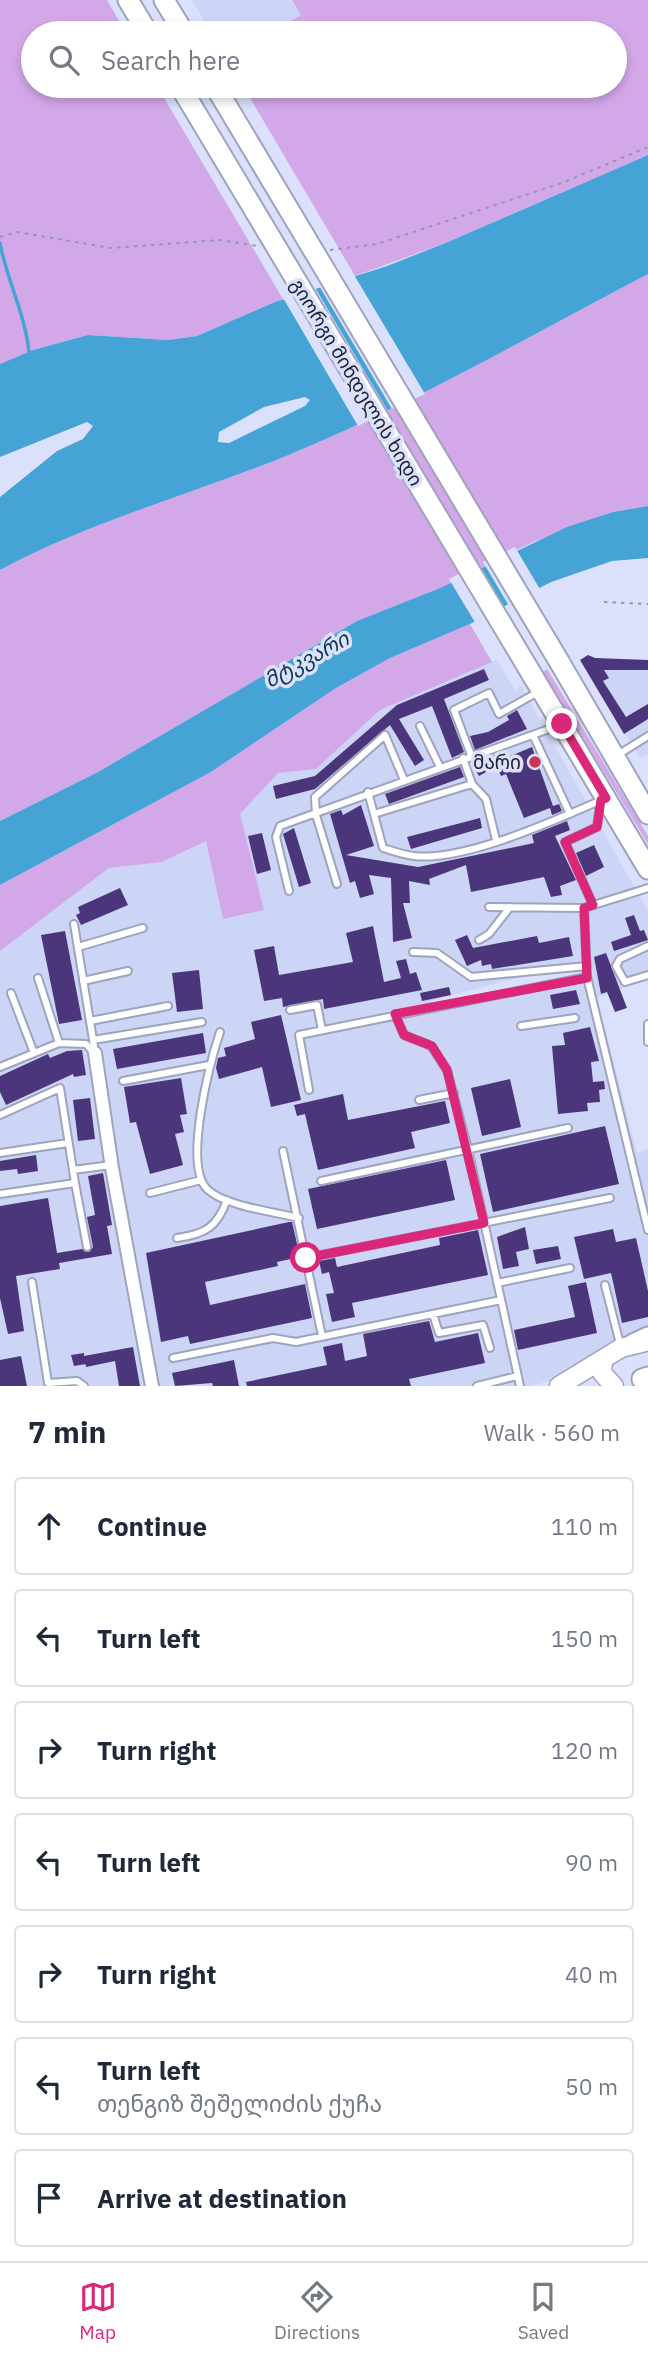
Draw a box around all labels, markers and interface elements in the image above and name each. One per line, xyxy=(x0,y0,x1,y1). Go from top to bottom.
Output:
search box xyxy=(21,21,627,98)
icon: search xyxy=(45,41,83,79)
text: Search here xyxy=(101,43,240,77)
street label: გიორგი მინდელის ხიდი xyxy=(285,274,429,491)
water label: მტკვარი xyxy=(259,624,354,694)
route end xyxy=(546,708,577,739)
place label: მარი xyxy=(473,750,521,774)
marker: მარი xyxy=(527,754,543,770)
route start xyxy=(290,1242,321,1273)
text: 7 min xyxy=(28,1412,106,1451)
text: Walk · 560 m xyxy=(484,1417,620,1447)
icon: ahead xyxy=(30,1507,68,1545)
text: Continue xyxy=(97,1509,207,1543)
text: 110 m xyxy=(551,1511,618,1541)
icon: left xyxy=(30,1619,68,1657)
text: Turn left xyxy=(97,1621,200,1655)
text: 150 m xyxy=(551,1623,618,1653)
icon: right xyxy=(30,1731,68,1769)
text: Turn right xyxy=(97,1733,216,1767)
text: 120 m xyxy=(551,1735,618,1765)
icon: left xyxy=(30,1843,68,1881)
text: Turn left xyxy=(97,1845,200,1879)
text: 90 m xyxy=(565,1847,618,1877)
icon: right xyxy=(30,1955,68,1993)
text: Turn right xyxy=(97,1957,216,1991)
text: 40 m xyxy=(565,1959,618,1989)
text: Turn left xyxy=(97,2053,200,2087)
icon: left xyxy=(30,2067,68,2105)
text: 50 m xyxy=(565,2071,618,2101)
text: თენგიზ შეშელიძის ქუჩა xyxy=(97,2088,382,2118)
icon: arrive xyxy=(30,2179,68,2217)
text: Arrive at destination xyxy=(97,2181,347,2215)
tab: Map xyxy=(79,2278,117,2344)
tab: Directions xyxy=(274,2278,360,2344)
tab: Saved xyxy=(518,2278,569,2344)

